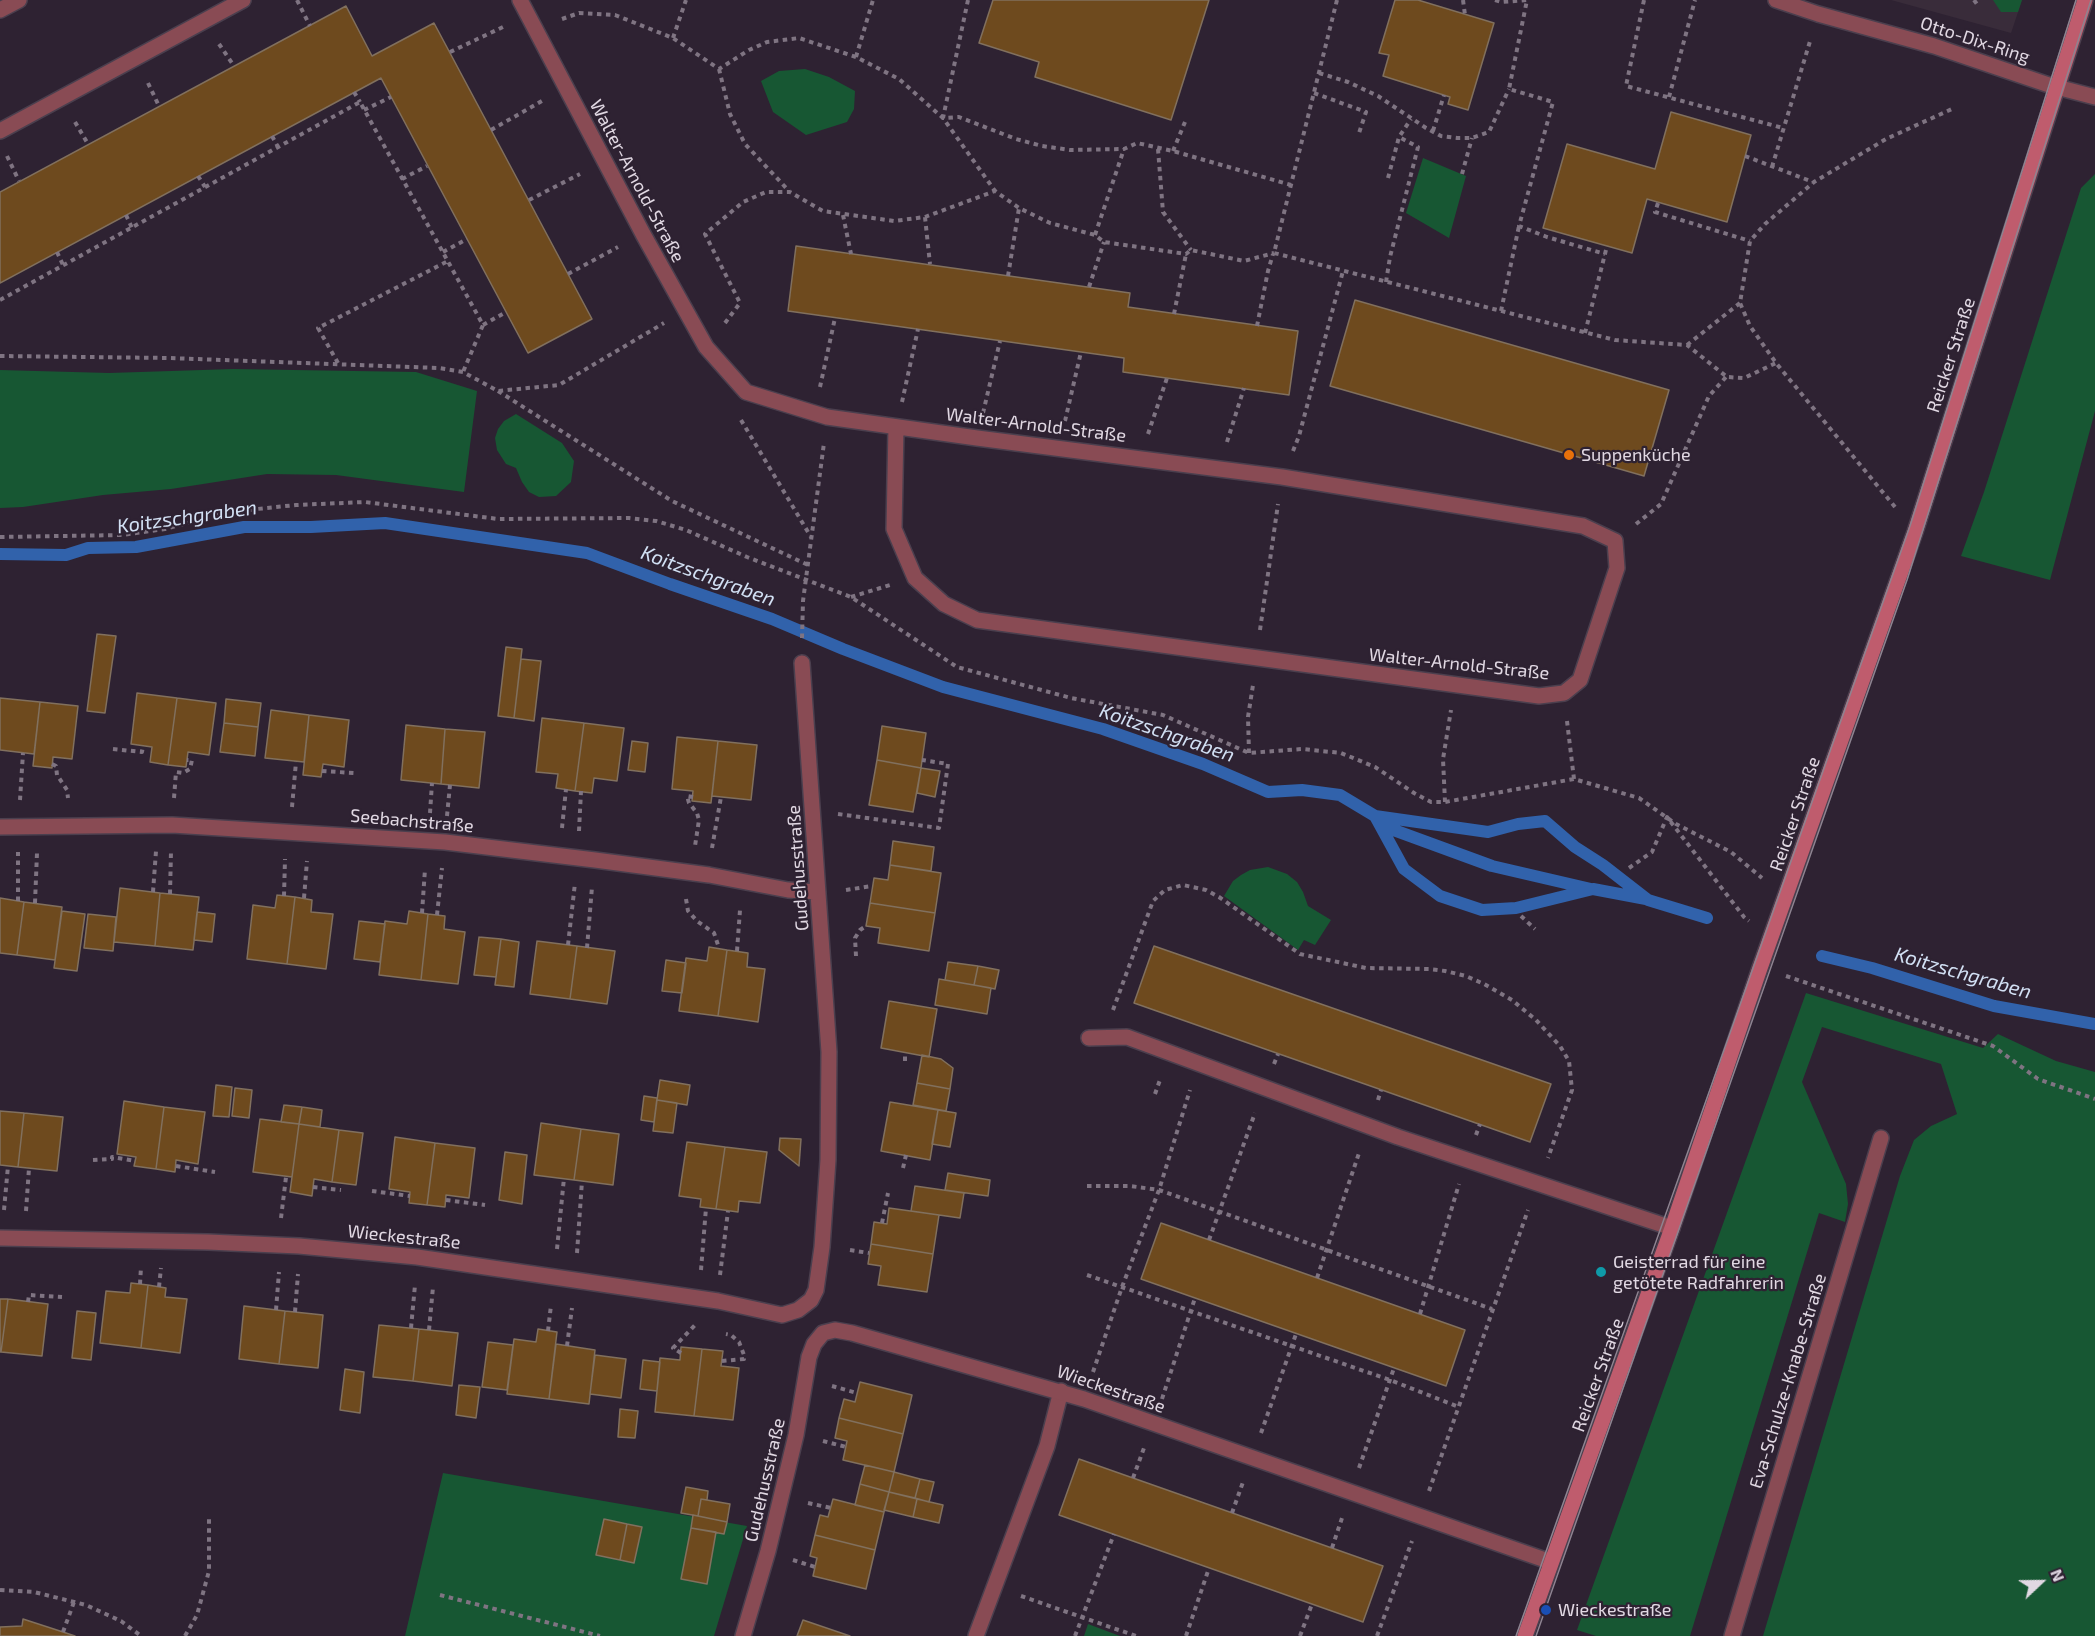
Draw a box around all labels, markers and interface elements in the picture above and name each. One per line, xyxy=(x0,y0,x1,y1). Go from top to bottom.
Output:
street label: Otto-Dix-Ring xyxy=(1918,12,2032,68)
street label: Walter-Arnold-Straße xyxy=(585,96,689,266)
street label: Reicker Straße xyxy=(1922,295,1980,415)
street label: Walter-Arnold-Straße xyxy=(945,403,1127,447)
place label: Suppenküche xyxy=(1581,444,1691,466)
marker: Suppenküche xyxy=(1562,448,1576,462)
water label: Koitzschgraben xyxy=(115,495,259,539)
water label: Koitzschgraben xyxy=(638,541,778,611)
street label: Walter-Arnold-Straße xyxy=(1368,644,1550,684)
water label: Koitzschgraben xyxy=(1096,699,1238,767)
street label: Reicker Straße xyxy=(1765,754,1825,874)
street label: Gudehusstraße xyxy=(783,804,813,932)
street label: Seebachstraße xyxy=(349,805,475,837)
water label: Koitzschgraben xyxy=(1892,942,2034,1004)
street label: Wieckestraße xyxy=(346,1220,462,1254)
place label: Geisterrad für eine getötete Radfahrerin xyxy=(1613,1251,1784,1294)
marker: Geisterrad für eine getötete Radfahrerin xyxy=(1594,1265,1608,1279)
street label: Eva-Schulze-Knabe-Straße xyxy=(1745,1271,1831,1491)
street label: Reicker Straße xyxy=(1567,1315,1629,1435)
street label: Wieckestraße xyxy=(1054,1360,1168,1418)
street label: Gudehusstraße xyxy=(740,1416,790,1544)
north arrow xyxy=(2011,1552,2071,1612)
text: N xyxy=(2047,1566,2069,1584)
place label: Wieckestraße xyxy=(1558,1599,1671,1621)
marker: Wieckestraße xyxy=(1539,1603,1553,1617)

